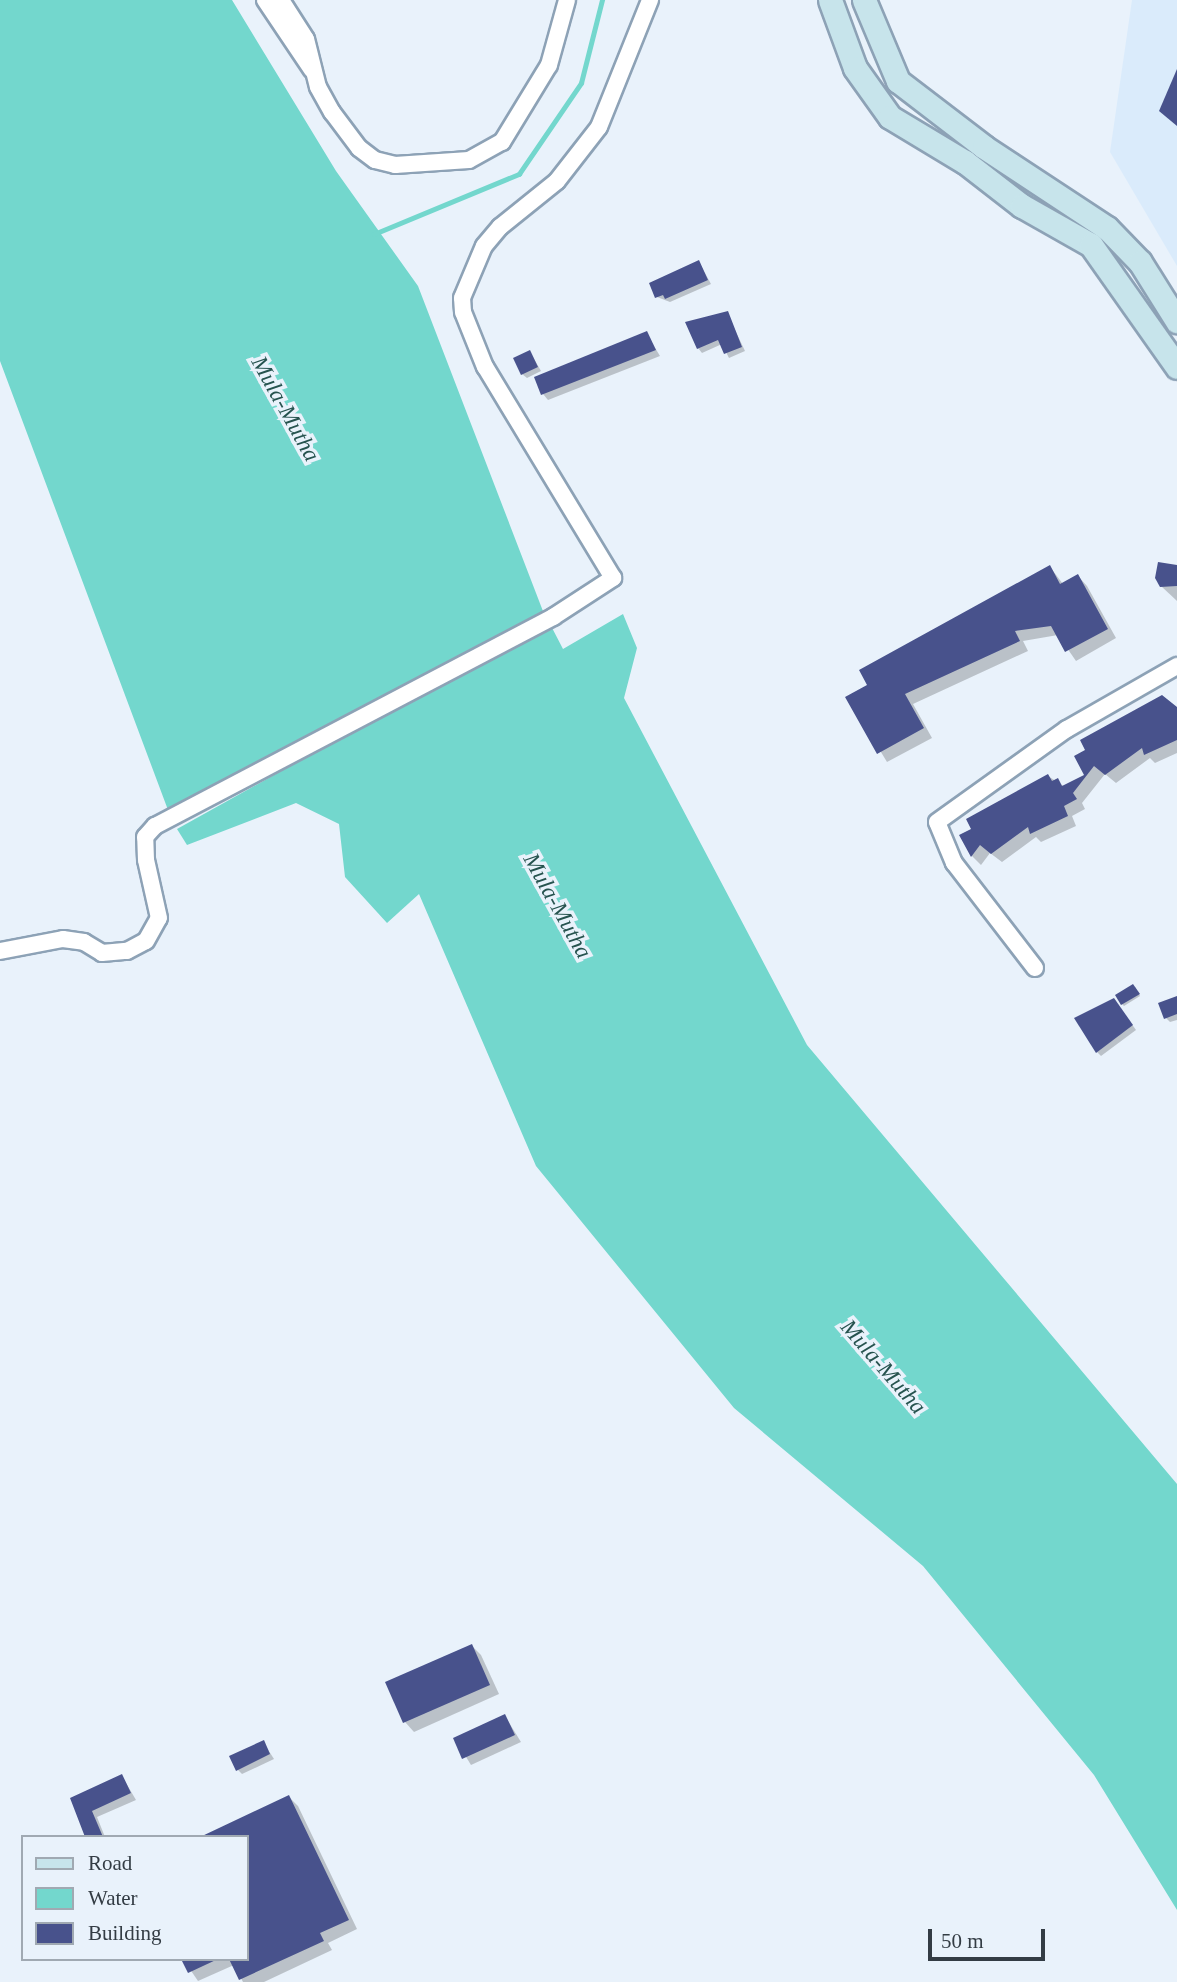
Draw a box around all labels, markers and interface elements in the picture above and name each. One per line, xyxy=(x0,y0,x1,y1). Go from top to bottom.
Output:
water label: Mula-Mutha xyxy=(245,351,325,467)
water label: Mula-Mutha xyxy=(517,848,597,964)
water label: Mula-Mutha xyxy=(834,1314,932,1420)
legend xyxy=(21,1835,248,1961)
text: Road xyxy=(88,1851,132,1875)
text: Water xyxy=(88,1886,138,1910)
scale bar xyxy=(932,1916,1049,1960)
text: Building xyxy=(88,1921,162,1945)
text: 50 m xyxy=(941,1929,984,1953)

